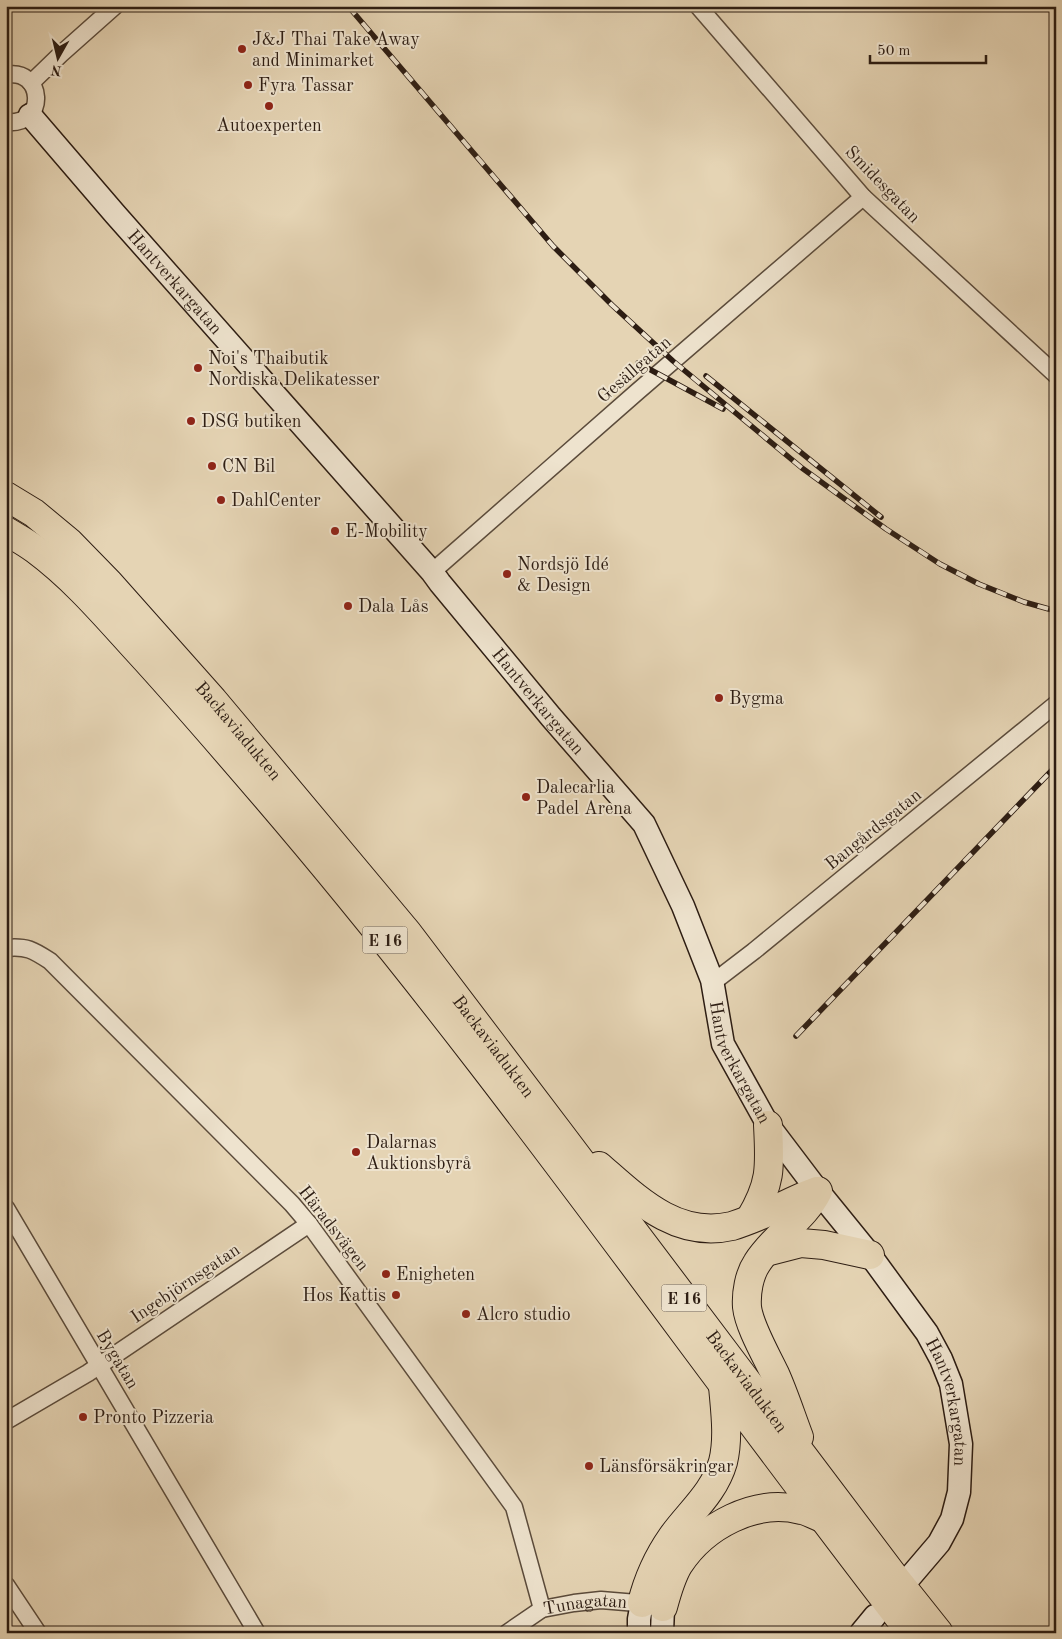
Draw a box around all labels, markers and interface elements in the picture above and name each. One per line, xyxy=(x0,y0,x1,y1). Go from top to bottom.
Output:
place label: J&J Thai Take Away and Minimarket xyxy=(252,31,420,70)
north arrow xyxy=(32,32,82,82)
scale bar xyxy=(870,32,986,64)
marker: J&J Thai Take Away and Minimarket xyxy=(236,43,248,55)
text: 50 m xyxy=(877,44,911,59)
text: N xyxy=(50,62,63,78)
place label: Fyra Tassar xyxy=(258,77,354,95)
marker: Fyra Tassar xyxy=(242,79,254,91)
marker: Autoexperten xyxy=(263,100,275,112)
place label: Autoexperten xyxy=(216,117,322,135)
street label: Smidesgatan xyxy=(841,143,923,227)
street label: Hantverkargatan xyxy=(124,227,225,338)
street label: Gesällgatan xyxy=(594,333,675,406)
place label: Noi's Thaibutik Nordiska Delikatesser xyxy=(208,350,380,389)
marker: Noi's Thaibutik Nordiska Delikatesser xyxy=(192,362,204,374)
place label: DSG butiken xyxy=(201,413,302,431)
marker: DSG butiken xyxy=(185,415,197,427)
place label: CN Bil xyxy=(222,458,275,476)
marker: CN Bil xyxy=(206,460,218,472)
place label: DahlCenter xyxy=(231,492,321,510)
marker: DahlCenter xyxy=(215,494,227,506)
place label: E-Mobility xyxy=(345,523,428,541)
marker: E-Mobility xyxy=(329,525,341,537)
place label: Nordsjö Idé & Design xyxy=(517,556,609,595)
marker: Nordsjö Idé & Design xyxy=(501,568,513,580)
place label: Dala Lås xyxy=(358,598,429,616)
marker: Dala Lås xyxy=(342,600,354,612)
street label: Hantverkargatan xyxy=(488,645,587,759)
street label: Backaviadukten xyxy=(191,679,284,784)
place label: Bygma xyxy=(729,690,784,708)
marker: Bygma xyxy=(713,692,725,704)
place label: Dalecarlia Padel Arena xyxy=(536,779,632,818)
street label: Bangårdsgatan xyxy=(822,786,925,874)
marker: Dalecarlia Padel Arena xyxy=(520,791,532,803)
road number: E 16 xyxy=(362,926,408,954)
street label: Backaviadukten xyxy=(449,993,537,1102)
street label: Hantverkargatan xyxy=(706,1000,773,1127)
place label: Dalarnas Auktionsbyrå xyxy=(366,1134,471,1173)
marker: Dalarnas Auktionsbyrå xyxy=(350,1146,362,1158)
street label: Häradsvägen xyxy=(294,1183,372,1275)
street label: Ingebjörnsgatan xyxy=(128,1241,244,1327)
place label: Enigheten xyxy=(396,1266,475,1284)
marker: Enigheten xyxy=(380,1268,392,1280)
road number: E 16 xyxy=(662,1285,706,1312)
place label: Hos Kattis xyxy=(302,1287,386,1305)
marker: Hos Kattis xyxy=(390,1289,402,1301)
place label: Alcro studio xyxy=(476,1306,571,1324)
marker: Alcro studio xyxy=(460,1308,472,1320)
street label: Bygatan xyxy=(93,1327,142,1392)
street label: Backaviadukten xyxy=(702,1328,791,1437)
street label: Hantverkargatan xyxy=(921,1335,969,1467)
place label: Pronto Pizzeria xyxy=(93,1409,214,1427)
marker: Pronto Pizzeria xyxy=(77,1411,89,1423)
place label: Länsförsäkringar xyxy=(599,1458,734,1476)
marker: Länsförsäkringar xyxy=(583,1460,595,1472)
street label: Tunagatan xyxy=(542,1592,628,1619)

